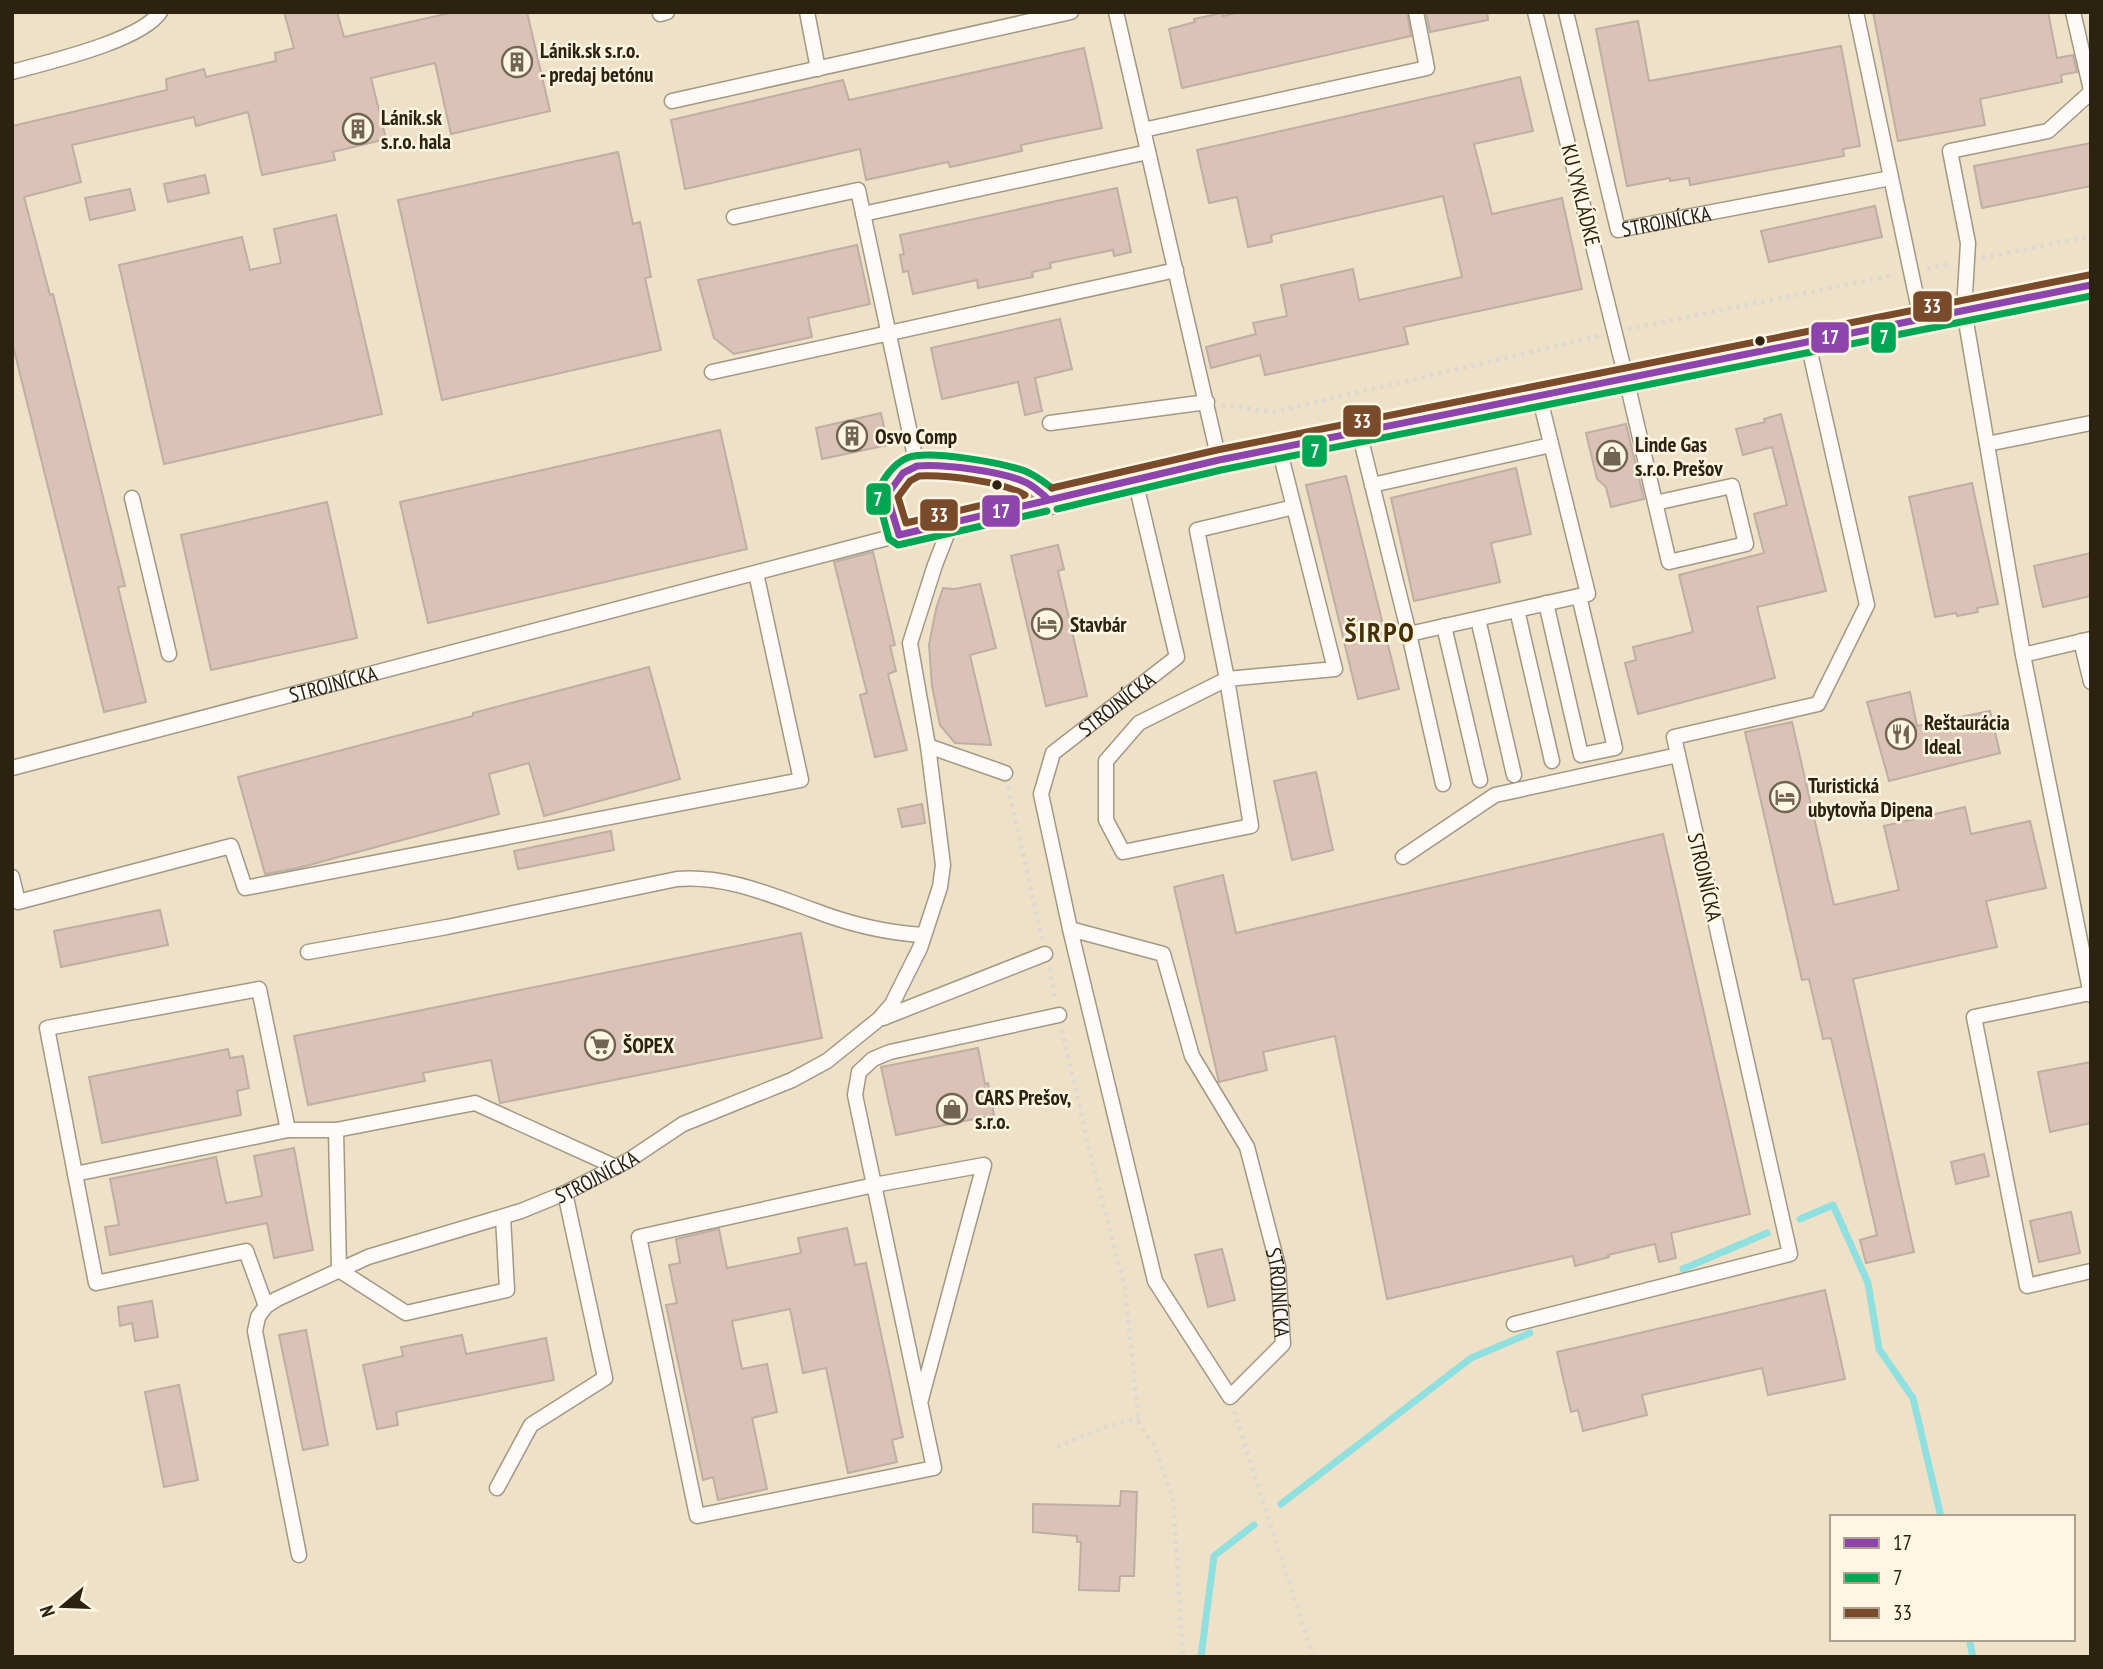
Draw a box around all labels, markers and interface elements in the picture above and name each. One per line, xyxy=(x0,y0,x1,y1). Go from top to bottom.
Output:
place label: Lánik.sk s.r.o. - predaj betónu xyxy=(540,37,653,88)
building icon: Lánik.sk s.r.o. - predaj betónu xyxy=(500,45,534,79)
place label: Lánik.sk s.r.o. hala xyxy=(381,104,451,155)
building icon: Lánik.sk s.r.o. hala xyxy=(341,112,375,146)
street label: KU VYKLÁDKE xyxy=(1555,141,1607,249)
street label: STROJNÍCKA xyxy=(1619,199,1713,243)
line badge: 33 xyxy=(1912,290,1953,323)
text: 33 xyxy=(1923,294,1941,318)
line badge: 17 xyxy=(1810,321,1850,354)
line badge: 7 xyxy=(1870,321,1897,354)
text: 17 xyxy=(1821,325,1839,349)
text: 7 xyxy=(1879,325,1889,349)
unlabelled marker xyxy=(1753,334,1767,348)
line badge: 33 xyxy=(1342,404,1382,438)
text: 33 xyxy=(1353,409,1371,433)
building icon: Osvo Comp xyxy=(835,419,869,453)
place label: Osvo Comp xyxy=(875,423,957,450)
place label: Linde Gas s.r.o. Prešov xyxy=(1635,431,1723,482)
line badge: 7 xyxy=(1301,434,1328,468)
text: 7 xyxy=(1310,439,1320,463)
shop icon: Linde Gas s.r.o. Prešov xyxy=(1595,439,1629,473)
unlabelled marker xyxy=(990,478,1004,492)
line badge: 7 xyxy=(865,482,892,516)
text: 7 xyxy=(873,487,883,511)
line badge: 17 xyxy=(981,494,1021,528)
line badge: 33 xyxy=(919,498,959,532)
text: 17 xyxy=(992,499,1010,523)
text: 33 xyxy=(930,503,948,527)
hotel icon: Stavbár xyxy=(1030,607,1064,641)
place label: Stavbár xyxy=(1070,611,1127,638)
district label: ŠIRPO xyxy=(1344,613,1416,650)
street label: STROJNÍCKA xyxy=(286,659,380,708)
street label: STROJNÍCKA xyxy=(1073,666,1160,742)
place label: Reštaurácia Ideal xyxy=(1924,709,2010,760)
restaurant icon: Reštaurácia Ideal xyxy=(1884,717,1918,751)
place label: Turistická ubytovňa Dipena xyxy=(1808,772,1933,823)
hotel icon: Turistická ubytovňa Dipena xyxy=(1768,780,1802,814)
street label: STROJNÍCKA xyxy=(1682,830,1728,924)
supermarket icon: ŠOPEX xyxy=(583,1028,617,1062)
place label: ŠOPEX xyxy=(623,1032,674,1059)
place label: CARS Prešov, s.r.o. xyxy=(975,1084,1071,1135)
shop icon: CARS Prešov, s.r.o. xyxy=(935,1092,969,1126)
street label: STROJNÍCKA xyxy=(551,1144,643,1209)
street label: STROJNÍCKA xyxy=(1260,1245,1296,1338)
legend xyxy=(1830,1515,2075,1641)
text: 17 xyxy=(1893,1529,1912,1556)
text: 7 xyxy=(1893,1564,1902,1591)
north arrow xyxy=(28,1571,98,1641)
text: 33 xyxy=(1893,1599,1912,1626)
text: N xyxy=(34,1603,60,1620)

